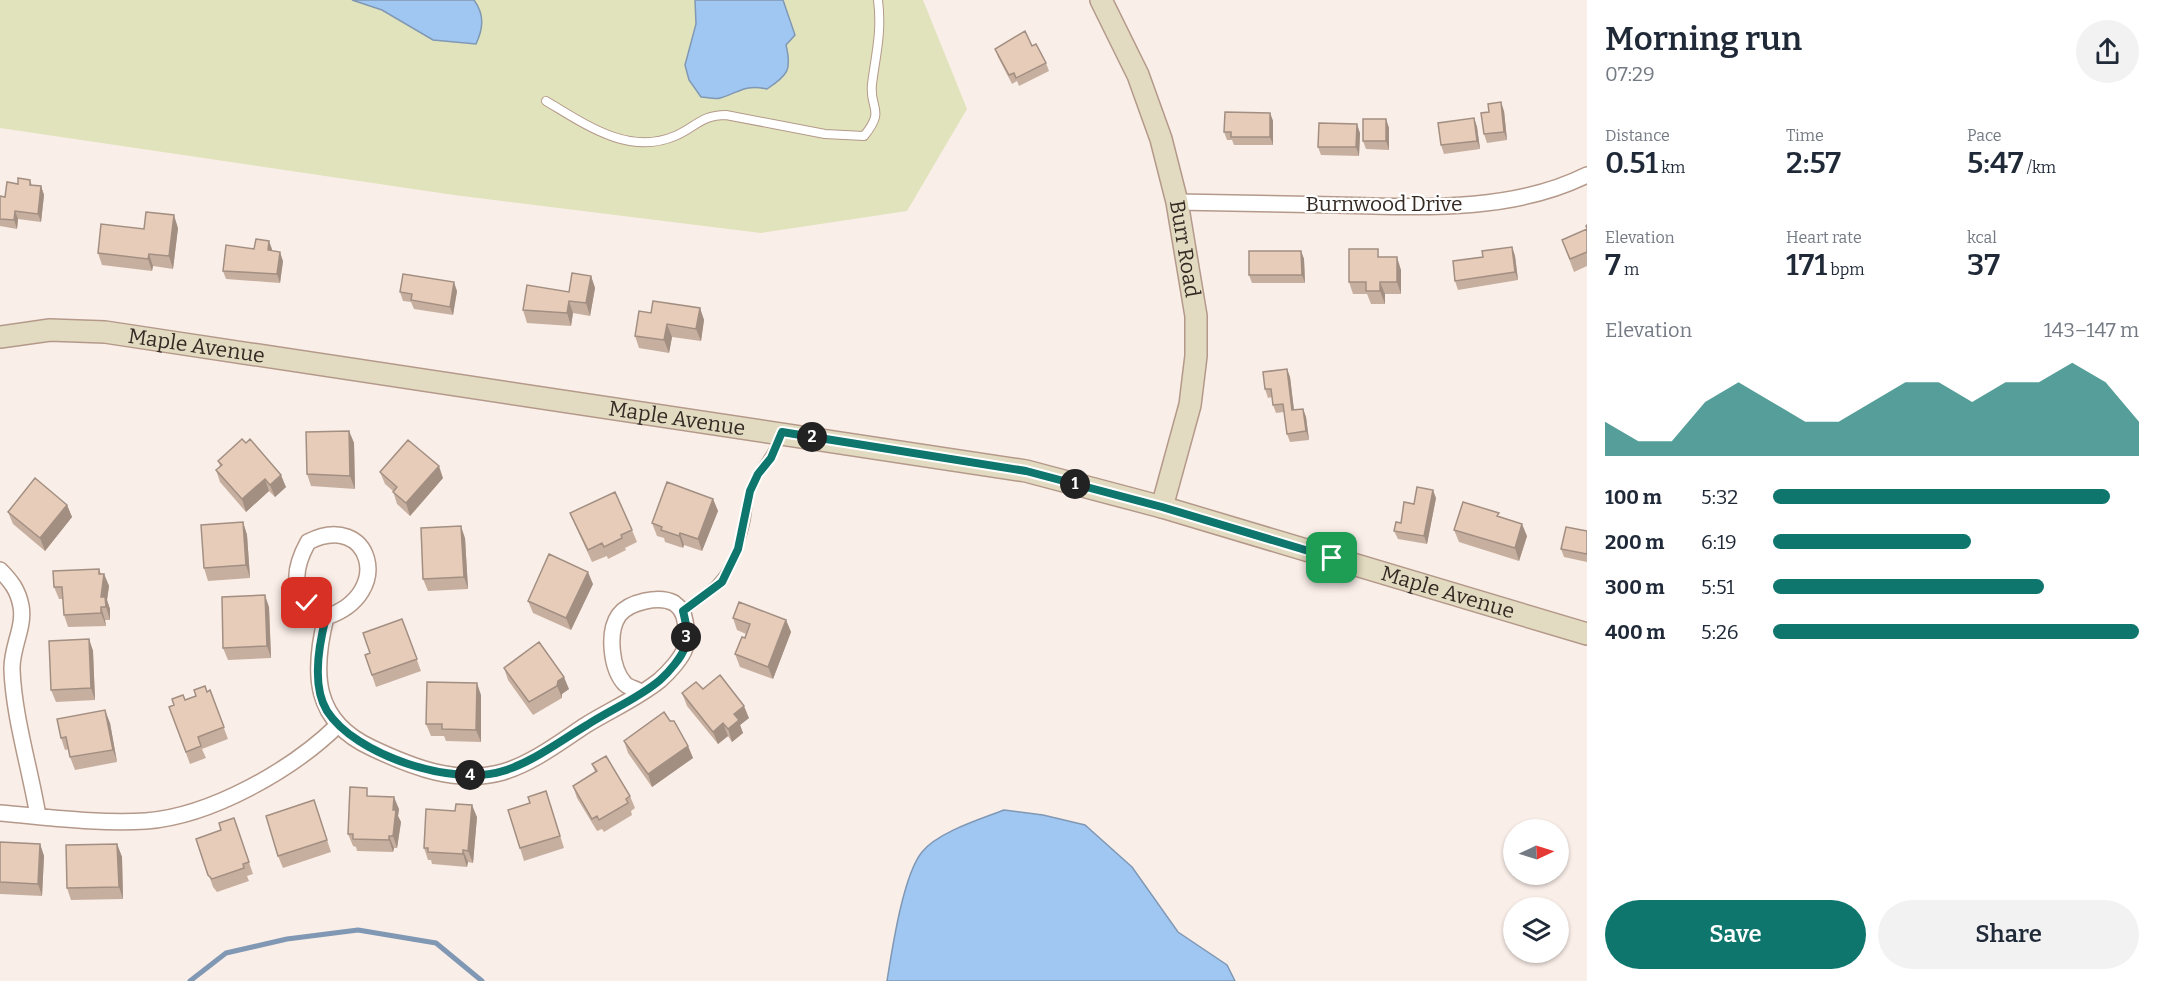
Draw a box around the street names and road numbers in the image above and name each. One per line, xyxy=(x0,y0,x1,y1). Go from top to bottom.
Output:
street label: Burnwood Drive xyxy=(1306,191,1462,217)
street label: Burr Road xyxy=(1164,198,1206,299)
street label: Maple Avenue xyxy=(126,323,267,369)
street label: Maple Avenue xyxy=(607,395,747,441)
street label: Maple Avenue xyxy=(1378,560,1518,625)

